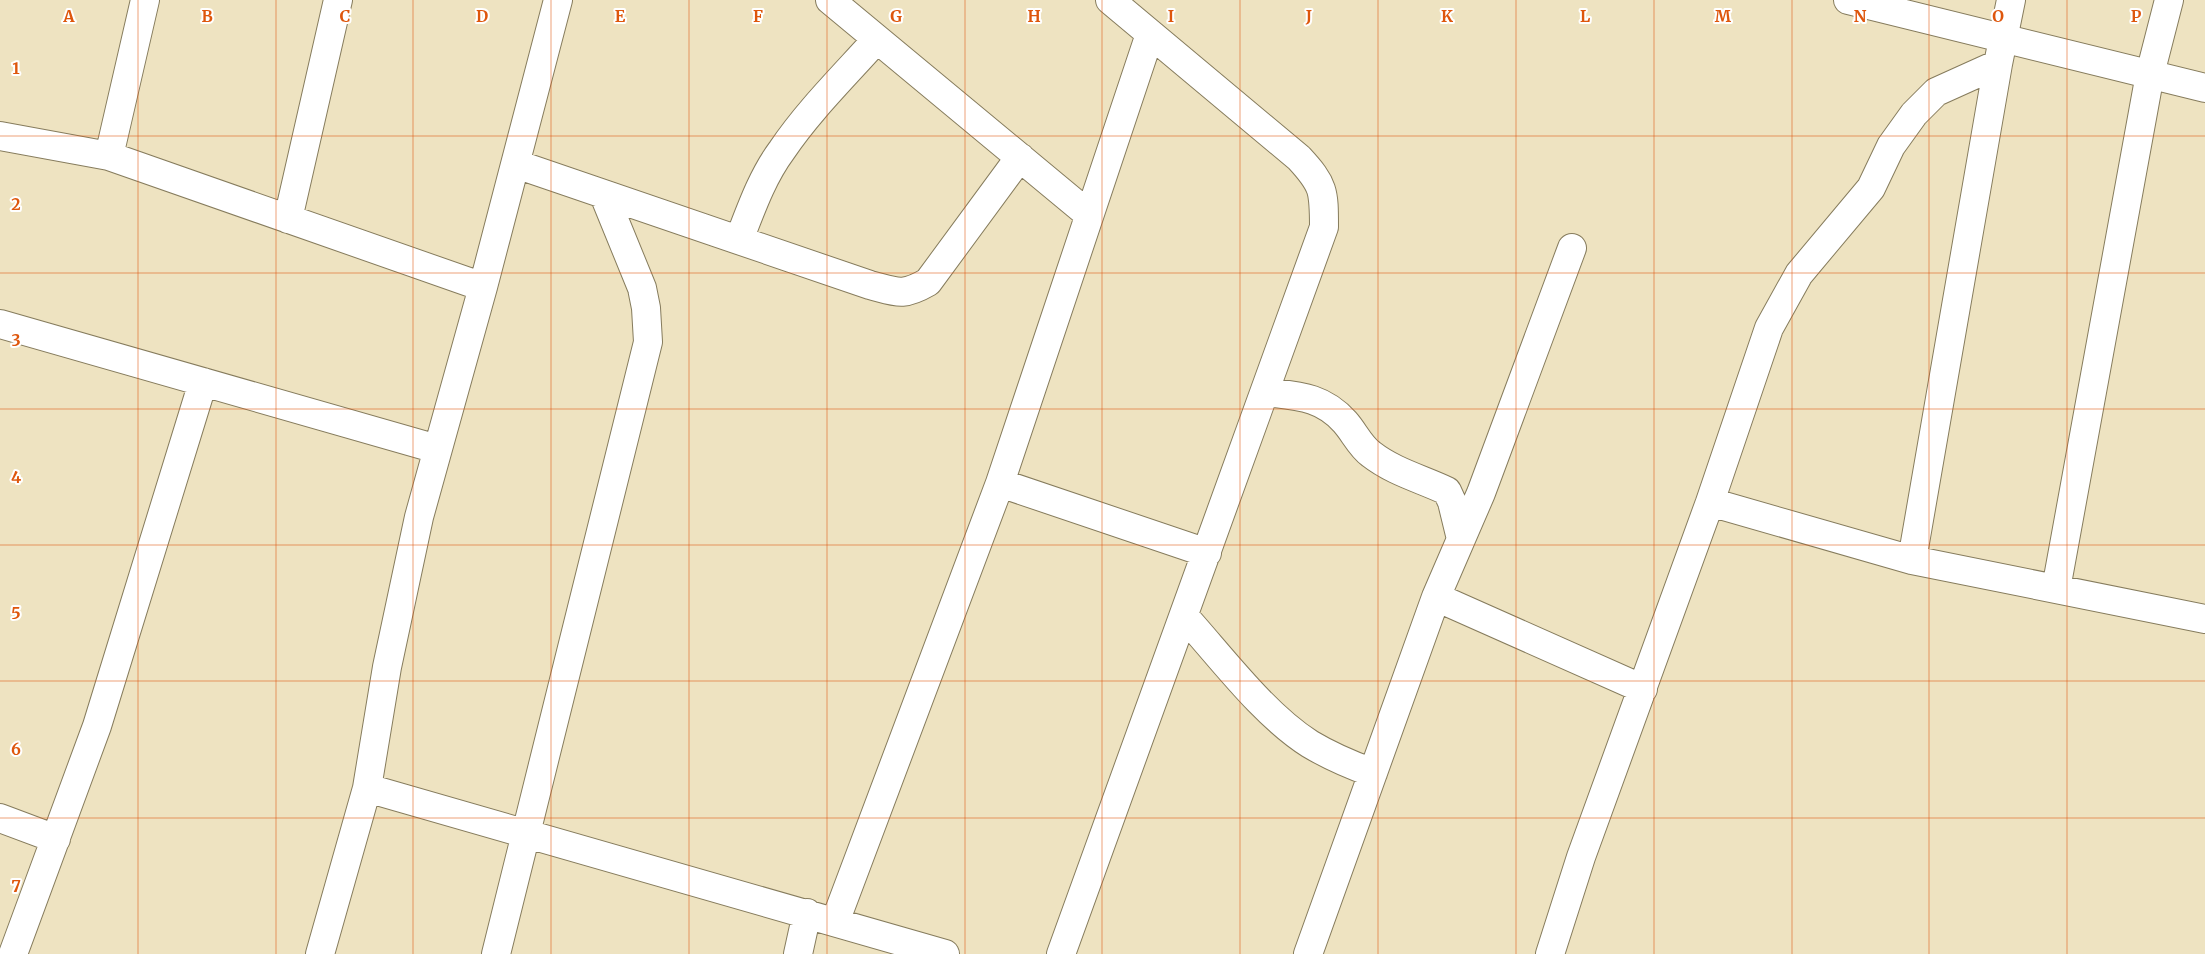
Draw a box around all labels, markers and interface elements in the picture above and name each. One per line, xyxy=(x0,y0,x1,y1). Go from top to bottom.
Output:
text: A xyxy=(62,6,75,26)
text: B xyxy=(201,6,213,26)
text: C xyxy=(340,6,350,26)
text: D xyxy=(476,6,488,26)
text: E xyxy=(615,6,626,26)
text: F xyxy=(753,6,763,26)
text: G xyxy=(890,6,902,26)
text: H xyxy=(1027,6,1041,26)
text: I xyxy=(1168,6,1174,26)
text: J xyxy=(1305,6,1312,26)
text: K xyxy=(1441,6,1453,26)
text: L xyxy=(1580,6,1590,26)
text: M xyxy=(1715,6,1732,26)
text: N xyxy=(1854,6,1867,26)
text: O xyxy=(1992,6,2004,26)
text: P xyxy=(2131,6,2142,26)
text: 1 xyxy=(12,58,20,78)
text: 2 xyxy=(11,194,21,214)
text: 3 xyxy=(11,330,21,350)
text: 4 xyxy=(11,467,21,487)
text: 5 xyxy=(11,603,21,623)
text: 6 xyxy=(11,739,21,759)
text: 7 xyxy=(11,876,21,896)

